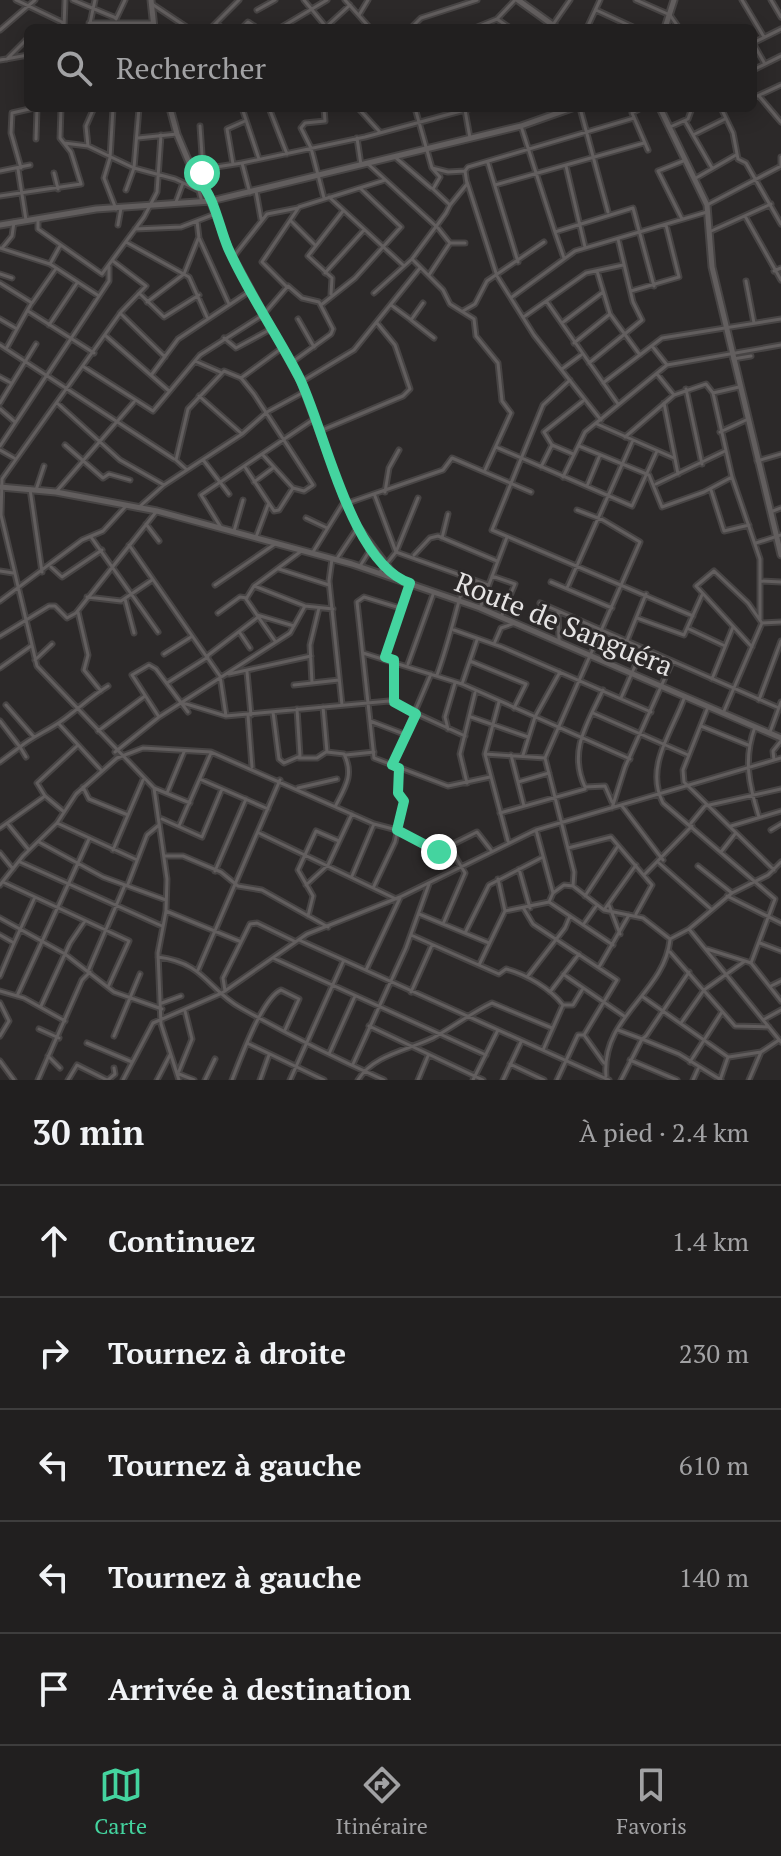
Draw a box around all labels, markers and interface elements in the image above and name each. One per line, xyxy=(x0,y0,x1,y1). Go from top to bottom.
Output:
search box xyxy=(24,24,757,112)
icon: search xyxy=(52,46,96,90)
text: Rechercher xyxy=(116,48,266,88)
route start xyxy=(184,155,220,191)
street label: Route de Sanguéra xyxy=(450,563,679,684)
route end xyxy=(421,834,457,870)
text: 30 min xyxy=(32,1110,144,1155)
text: À pied · 2.4 km xyxy=(579,1115,749,1149)
icon: ahead xyxy=(32,1219,76,1263)
text: Continuez xyxy=(108,1221,255,1261)
text: 1.4 km xyxy=(672,1224,749,1258)
icon: right xyxy=(32,1331,76,1375)
text: Tournez à droite xyxy=(108,1333,346,1373)
text: 230 m xyxy=(679,1336,749,1370)
icon: left xyxy=(32,1443,76,1487)
text: Tournez à gauche xyxy=(108,1445,362,1485)
text: 610 m xyxy=(679,1448,749,1482)
icon: left xyxy=(32,1555,76,1599)
text: Tournez à gauche xyxy=(108,1557,362,1597)
text: 140 m xyxy=(679,1560,749,1594)
icon: arrive xyxy=(32,1667,76,1711)
text: Arrivée à destination xyxy=(108,1669,411,1709)
tab: Carte xyxy=(94,1763,147,1840)
tab: Itinéraire xyxy=(335,1763,428,1840)
tab: Favoris xyxy=(616,1763,687,1840)

